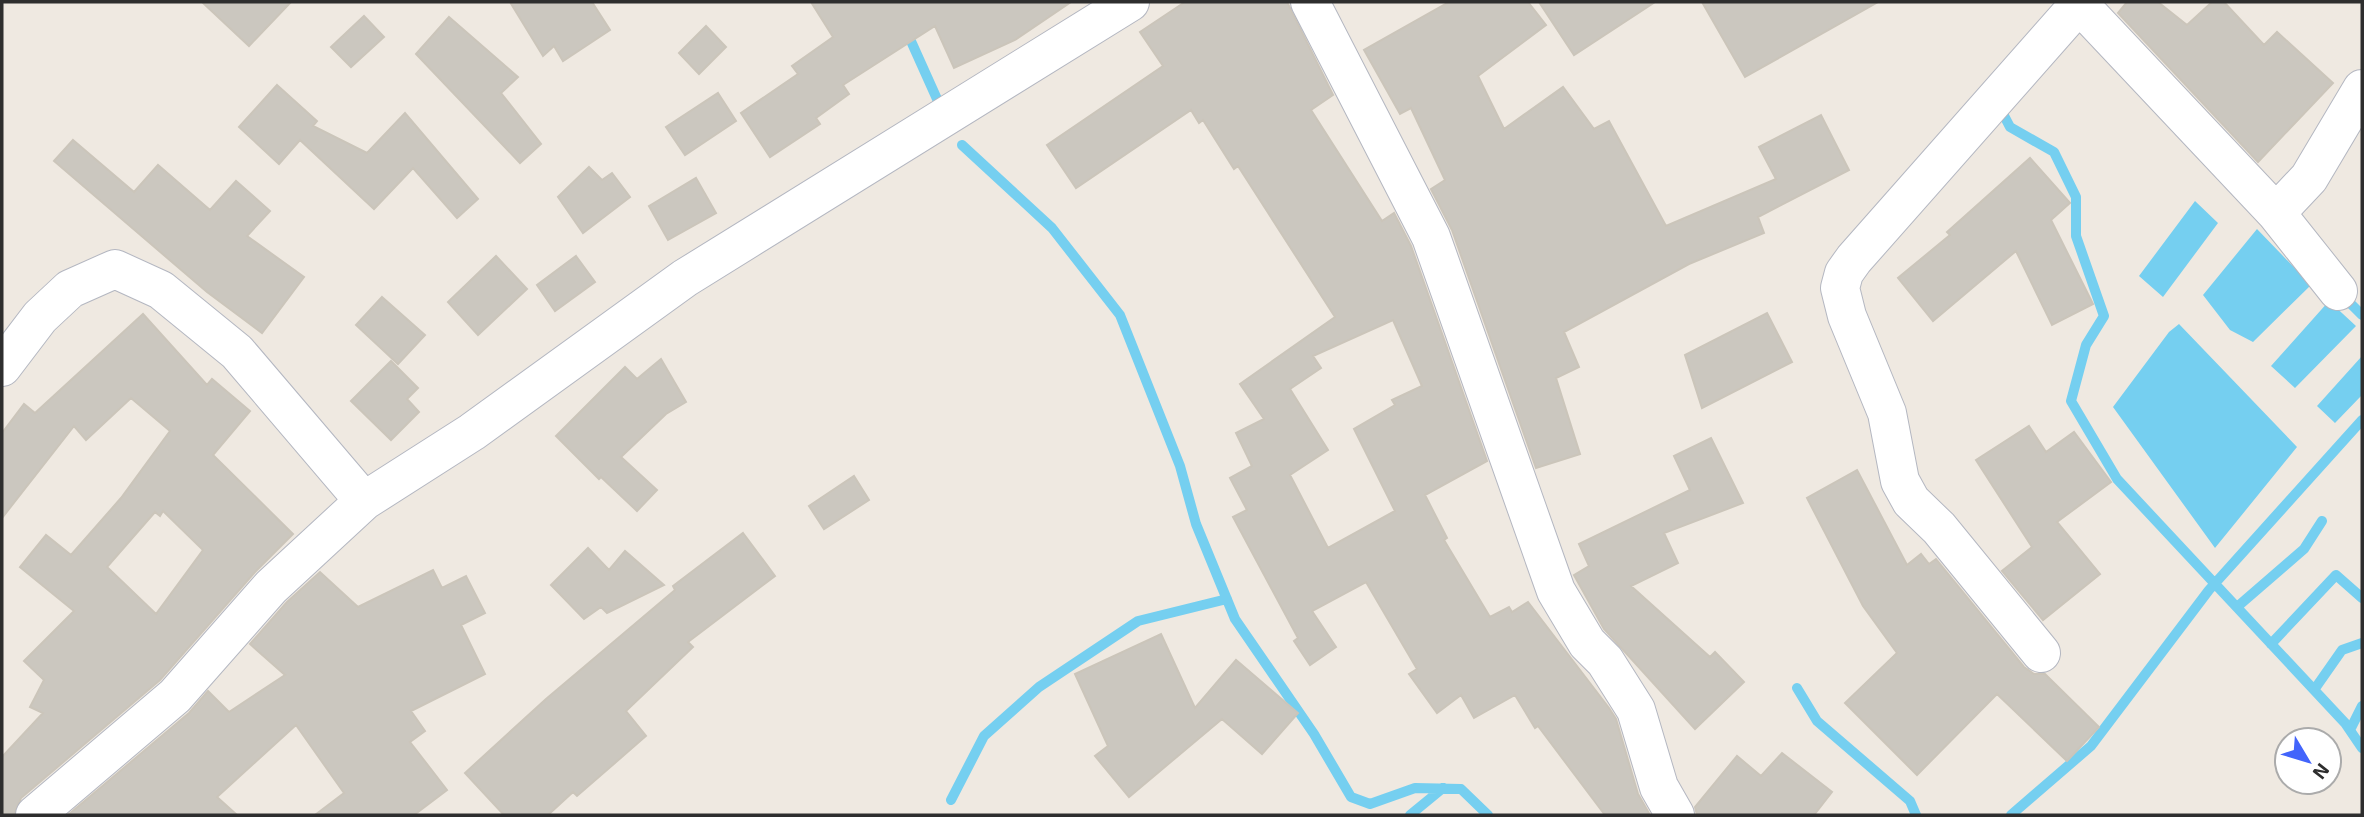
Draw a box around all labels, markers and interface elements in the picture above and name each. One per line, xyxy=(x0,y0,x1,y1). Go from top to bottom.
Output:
north arrow xyxy=(2273,726,2343,796)
text: N xyxy=(2309,759,2335,784)

